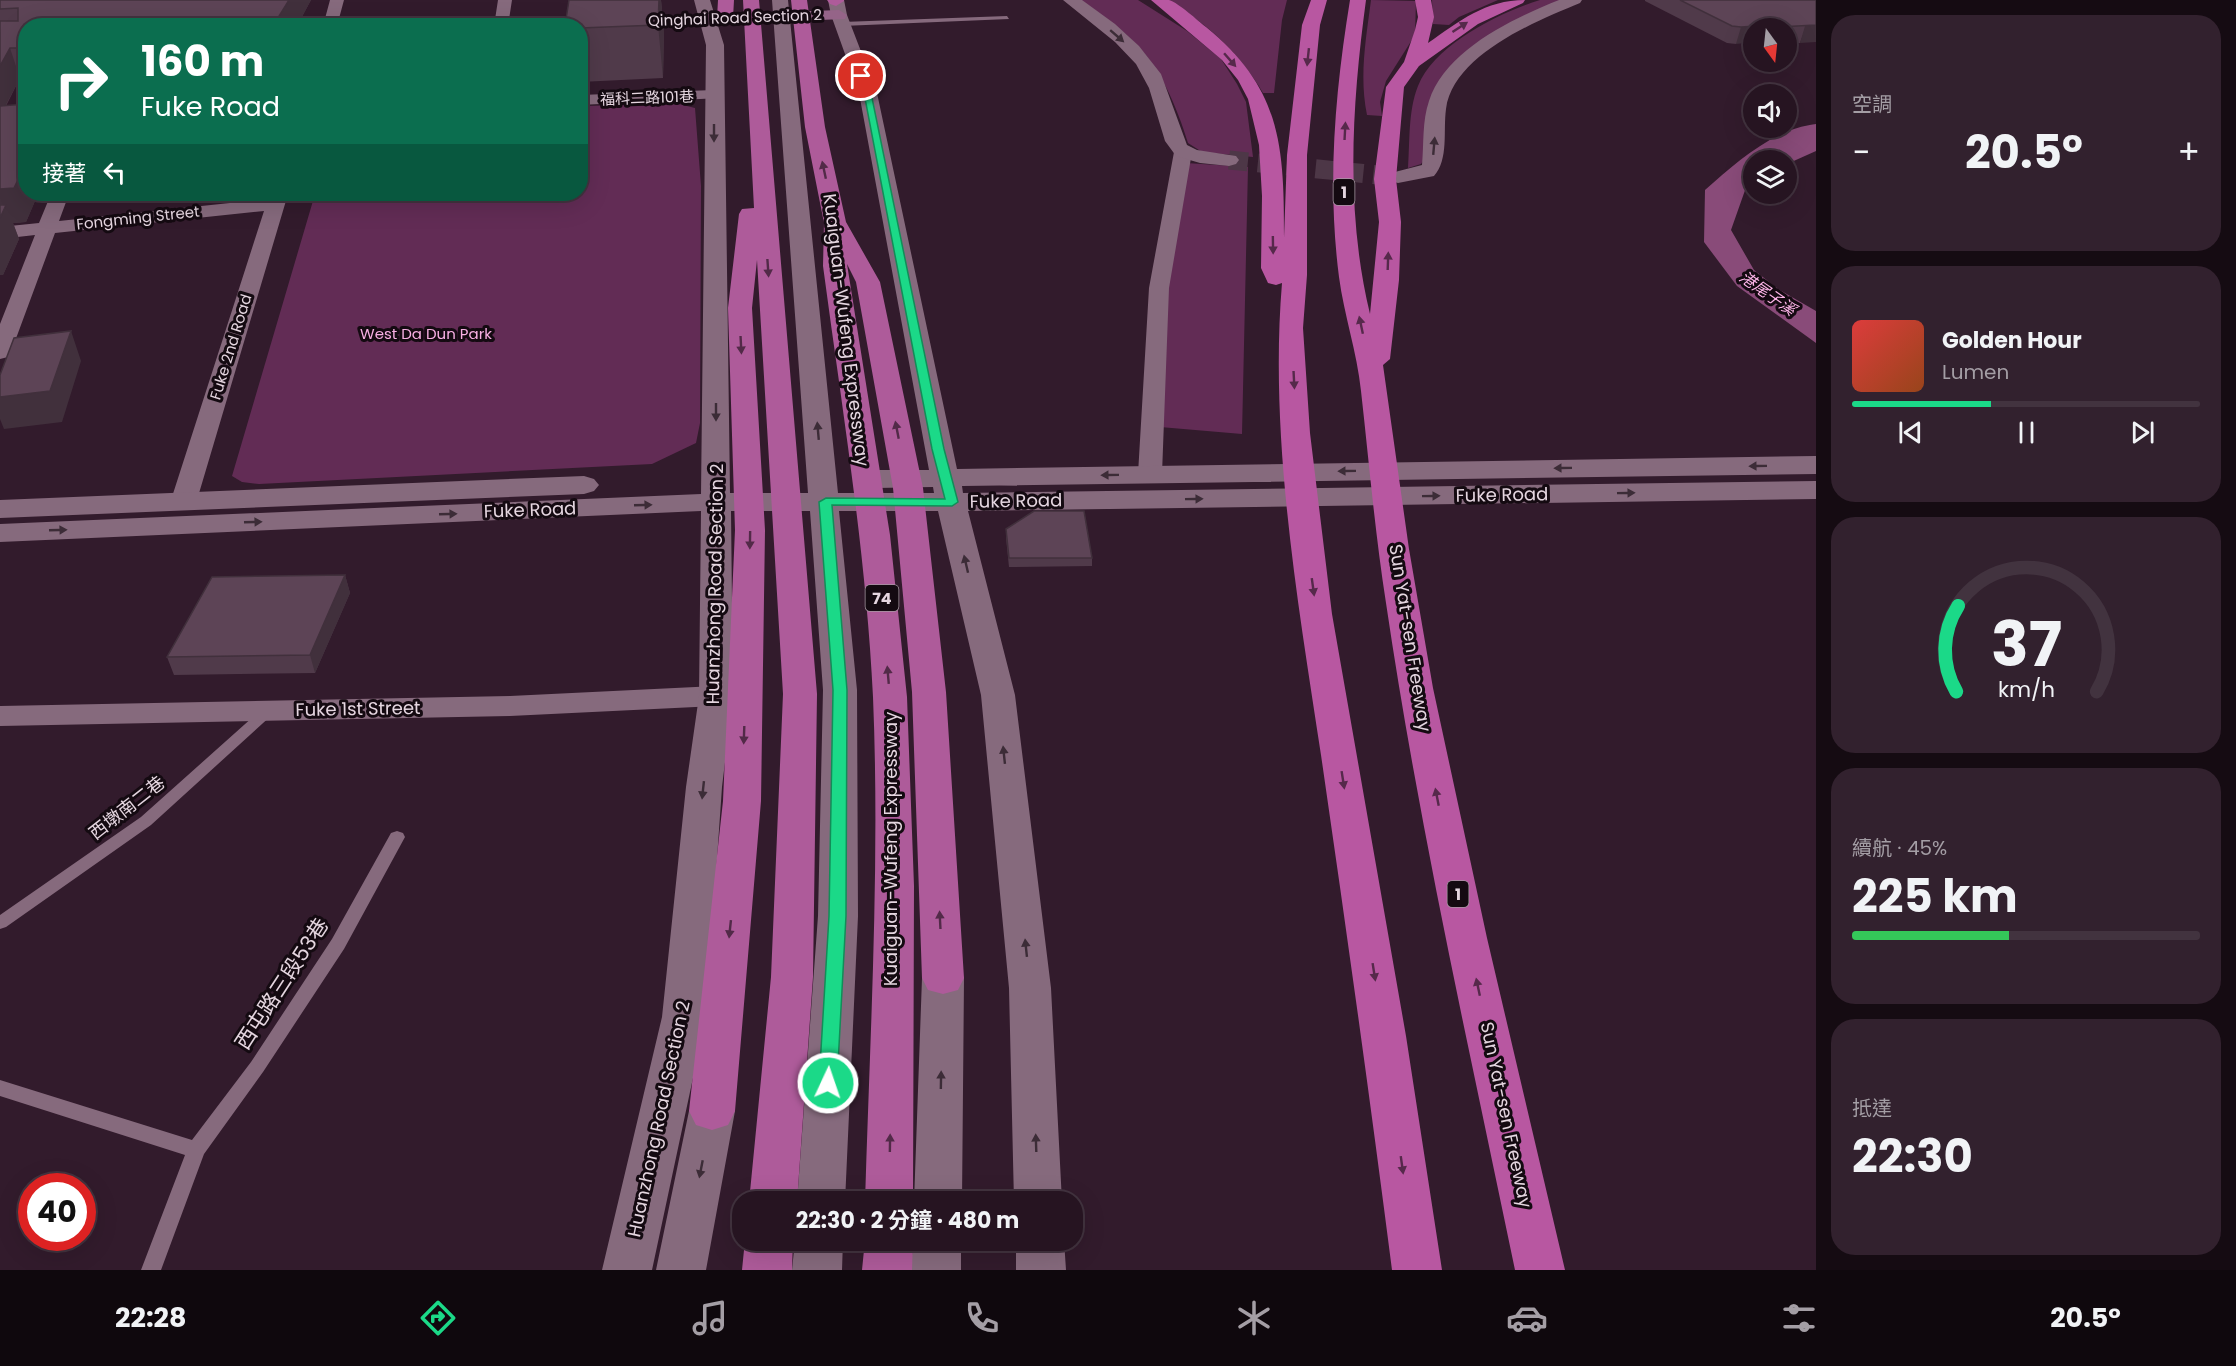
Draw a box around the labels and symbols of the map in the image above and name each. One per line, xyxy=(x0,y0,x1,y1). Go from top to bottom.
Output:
street label: Qinghai Road Section 2 xyxy=(648,4,822,31)
north arrow xyxy=(1743,18,1797,72)
one-way arrow xyxy=(1452,22,1468,33)
one-way arrow xyxy=(1110,29,1125,43)
one-way arrow xyxy=(1303,48,1313,67)
pin xyxy=(835,50,886,101)
one-way arrow xyxy=(1224,52,1237,68)
street label: 福科二路101巷 xyxy=(600,85,694,110)
one-way arrow xyxy=(1340,122,1349,141)
one-way arrow xyxy=(709,123,719,142)
one-way arrow xyxy=(1429,136,1439,155)
one-way arrow xyxy=(819,160,828,179)
road number: 1 xyxy=(1334,179,1354,205)
street label: Kuaiguan-Wufeng Expressway xyxy=(817,192,876,468)
street label: Fongming Street xyxy=(75,201,201,234)
one-way arrow xyxy=(1268,236,1278,255)
one-way arrow xyxy=(1384,252,1393,271)
one-way arrow xyxy=(764,258,773,277)
water label: 港尾子溪 xyxy=(1735,266,1802,322)
street label: Fuke 2nd Road xyxy=(204,291,257,402)
one-way arrow xyxy=(1356,315,1365,334)
park label: West Da Dun Park xyxy=(360,323,492,344)
one-way arrow xyxy=(737,336,746,355)
one-way arrow xyxy=(1289,371,1298,390)
one-way arrow xyxy=(712,402,721,421)
one-way arrow xyxy=(813,421,823,440)
one-way arrow xyxy=(892,421,901,440)
one-way arrow xyxy=(1748,461,1767,471)
street label: Huanzhong Road Section 2 xyxy=(700,463,729,705)
one-way arrow xyxy=(1553,463,1572,473)
one-way arrow xyxy=(1337,466,1356,476)
one-way arrow xyxy=(1100,470,1119,479)
street label: Fuke Road xyxy=(1455,481,1549,508)
street label: Fuke Road xyxy=(969,487,1063,514)
one-way arrow xyxy=(1616,488,1635,498)
one-way arrow xyxy=(1421,491,1440,500)
one-way arrow xyxy=(1184,494,1203,504)
street label: Fuke Road xyxy=(483,495,577,524)
one-way arrow xyxy=(633,501,652,510)
one-way arrow xyxy=(439,509,458,518)
one-way arrow xyxy=(244,517,263,526)
one-way arrow xyxy=(49,526,68,535)
one-way arrow xyxy=(745,531,755,550)
street label: Sun Yat-sen Freeway xyxy=(1383,542,1438,734)
one-way arrow xyxy=(961,554,971,573)
one-way arrow xyxy=(1308,578,1317,597)
road number: 74 xyxy=(866,585,898,611)
one-way arrow xyxy=(884,666,893,685)
street label: Fuke 1st Street xyxy=(295,695,421,722)
street label: Kuaiguan-Wufeng Expressway xyxy=(878,712,903,986)
one-way arrow xyxy=(740,725,749,744)
one-way arrow xyxy=(999,745,1009,764)
street label: 西墩南二巷 xyxy=(84,770,170,845)
one-way arrow xyxy=(1338,770,1347,789)
one-way arrow xyxy=(699,781,708,800)
one-way arrow xyxy=(1432,787,1441,806)
road number: 1 xyxy=(1448,881,1468,907)
one-way arrow xyxy=(936,910,945,929)
street label: 西屯路三段53巷 xyxy=(228,912,335,1055)
one-way arrow xyxy=(725,920,735,939)
one-way arrow xyxy=(1021,939,1031,958)
one-way arrow xyxy=(1369,963,1378,982)
one-way arrow xyxy=(1473,978,1483,996)
street label: Huanzhong Road Section 2 xyxy=(621,999,696,1239)
street label: Sun Yat-sen Freeway xyxy=(1475,1020,1538,1210)
position arrow xyxy=(796,1051,860,1115)
one-way arrow xyxy=(936,1071,945,1090)
one-way arrow xyxy=(885,1134,895,1153)
one-way arrow xyxy=(1032,1134,1041,1153)
one-way arrow xyxy=(1397,1156,1406,1175)
one-way arrow xyxy=(696,1160,705,1179)
speed limit sign: 40 xyxy=(18,1173,96,1251)

